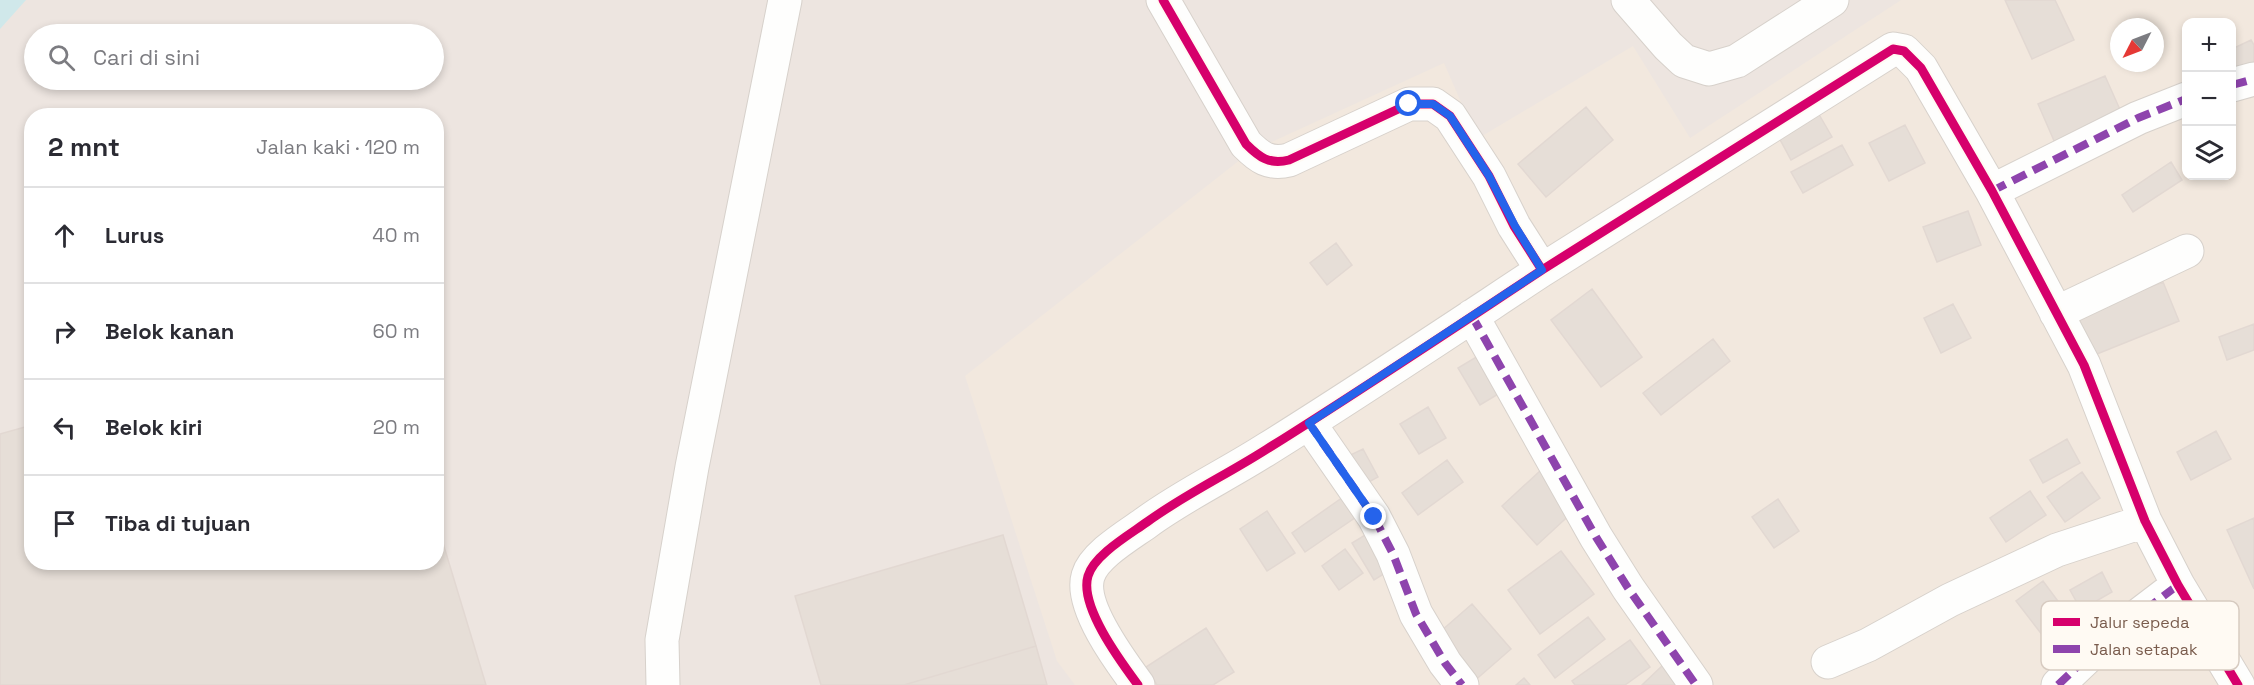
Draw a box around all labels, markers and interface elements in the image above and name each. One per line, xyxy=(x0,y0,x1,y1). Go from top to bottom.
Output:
north arrow xyxy=(2110,18,2164,72)
map controls xyxy=(2182,18,2236,180)
button: + xyxy=(2182,18,2236,72)
search box xyxy=(24,24,444,90)
icon: search xyxy=(45,41,78,74)
text: Cari di sini xyxy=(93,43,200,71)
button: − xyxy=(2182,72,2236,126)
route start xyxy=(1395,90,1421,116)
button: layers xyxy=(2182,126,2236,180)
text: 2 mnt xyxy=(48,130,120,164)
text: Jalan kaki · 120 m xyxy=(256,134,420,160)
icon: ahead xyxy=(48,219,81,252)
text: Lurus xyxy=(105,221,164,249)
text: 40 m xyxy=(372,222,420,248)
icon: right xyxy=(48,315,81,348)
text: Belok kanan xyxy=(105,317,234,345)
text: 60 m xyxy=(373,318,420,344)
icon: left xyxy=(48,411,81,444)
text: Belok kiri xyxy=(105,413,202,441)
text: 20 m xyxy=(373,414,420,440)
route end xyxy=(1360,503,1386,529)
icon: arrive xyxy=(48,507,81,540)
text: Tiba di tujuan xyxy=(105,509,251,537)
legend xyxy=(2041,601,2239,670)
text: Jalur sepeda xyxy=(2090,612,2189,633)
text: Jalan setapak xyxy=(2090,639,2198,660)

